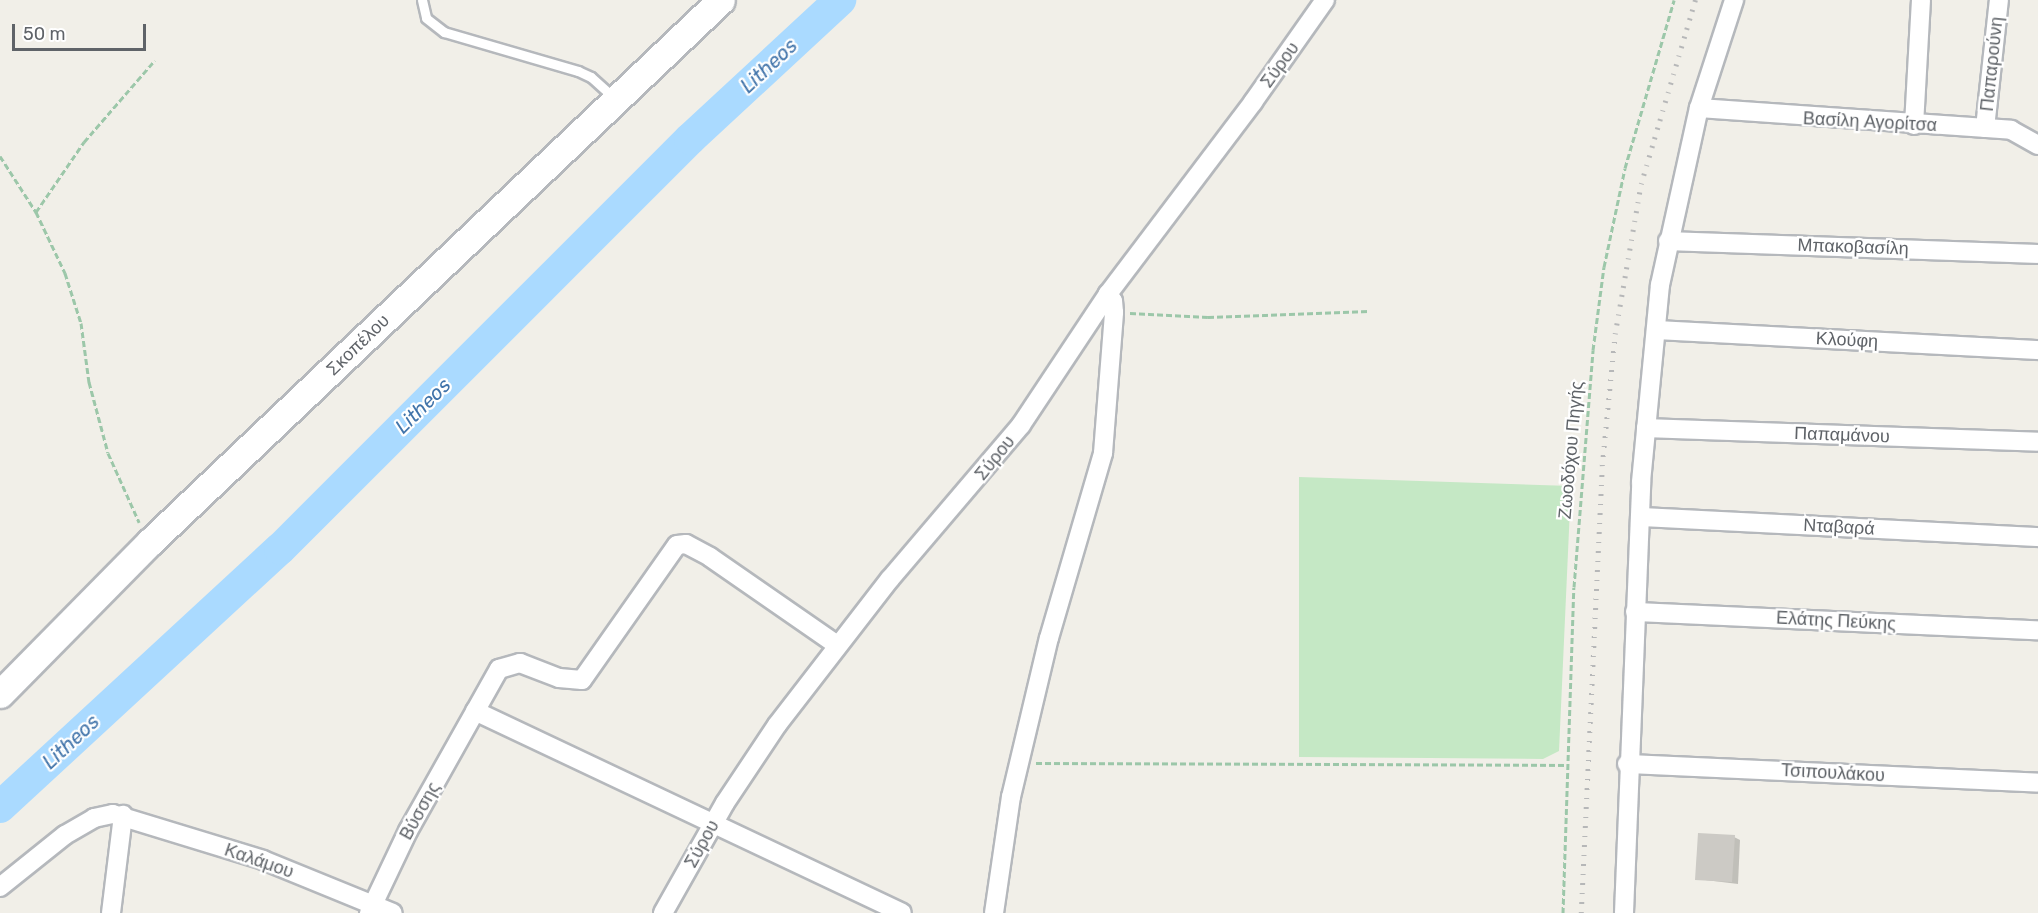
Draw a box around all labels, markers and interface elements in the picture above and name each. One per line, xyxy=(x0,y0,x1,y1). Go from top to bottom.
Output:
scale bar xyxy=(15,12,148,50)
street label: Παπαρούνη xyxy=(1976,16,2008,112)
text: 50 m xyxy=(23,23,66,45)
water label: Litheos xyxy=(736,34,802,98)
street label: Σύρου xyxy=(1256,38,1304,92)
street label: Βασίλη Αγορίτσα xyxy=(1802,108,1938,136)
street label: Μπακοβασίλη xyxy=(1797,234,1909,260)
street label: Σκοπέλου xyxy=(322,310,394,380)
street label: Κλούφη xyxy=(1815,328,1879,352)
water label: Litheos xyxy=(390,373,456,439)
street label: Ζωοδόχου Πηγής xyxy=(1554,380,1588,520)
street label: Παπαμάνου xyxy=(1794,423,1890,447)
street label: Σύρου xyxy=(971,431,1019,485)
street label: Νταβαρά xyxy=(1803,514,1875,540)
street label: Ελάτης Πεύκης xyxy=(1776,607,1896,635)
water label: Litheos xyxy=(38,710,104,774)
street label: Τσιπουλάκου xyxy=(1781,759,1885,787)
street label: Βύσσης xyxy=(395,778,445,844)
street label: Σύρου xyxy=(680,816,724,872)
street label: Καλάμου xyxy=(222,839,296,883)

